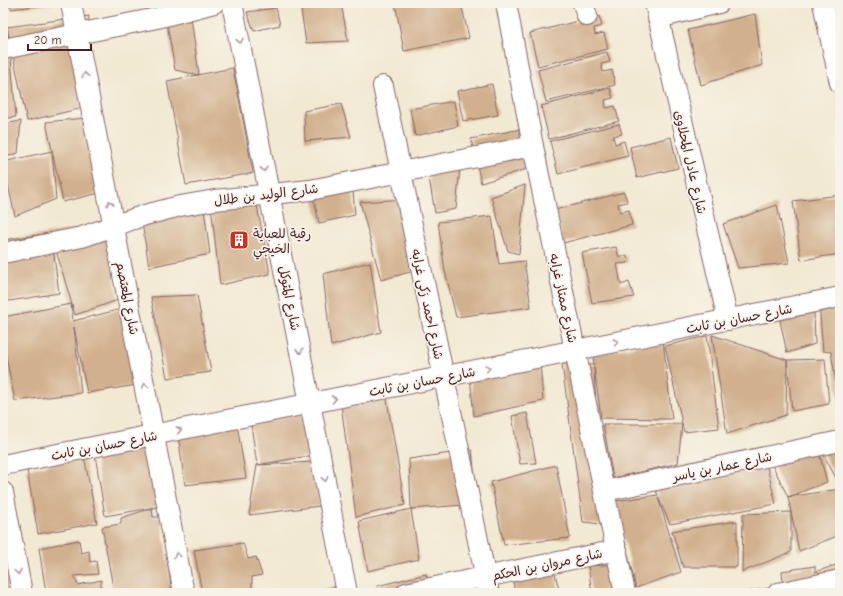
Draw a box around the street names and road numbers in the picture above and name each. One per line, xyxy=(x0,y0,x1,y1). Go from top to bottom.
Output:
street label: شارع عادل المحلاوى xyxy=(669,109,710,216)
street label: شارع الوليد بن طلال xyxy=(213,181,319,210)
street label: شارع احمد زكى غرابه xyxy=(407,248,447,361)
street label: شارع ممتاز غرابه xyxy=(545,252,580,345)
street label: شارع المعتصم xyxy=(110,260,142,337)
street label: شارع المتوكل xyxy=(274,264,303,332)
street label: شارع حسان بن ثابت xyxy=(685,301,794,338)
street label: شارع حسان بن ثابت xyxy=(368,364,477,401)
street label: شارع حسان بن ثابت xyxy=(50,428,159,465)
street label: شارع عمار بن ياسر xyxy=(670,449,774,487)
street label: شارع مروان بن الحكم xyxy=(490,545,604,586)

